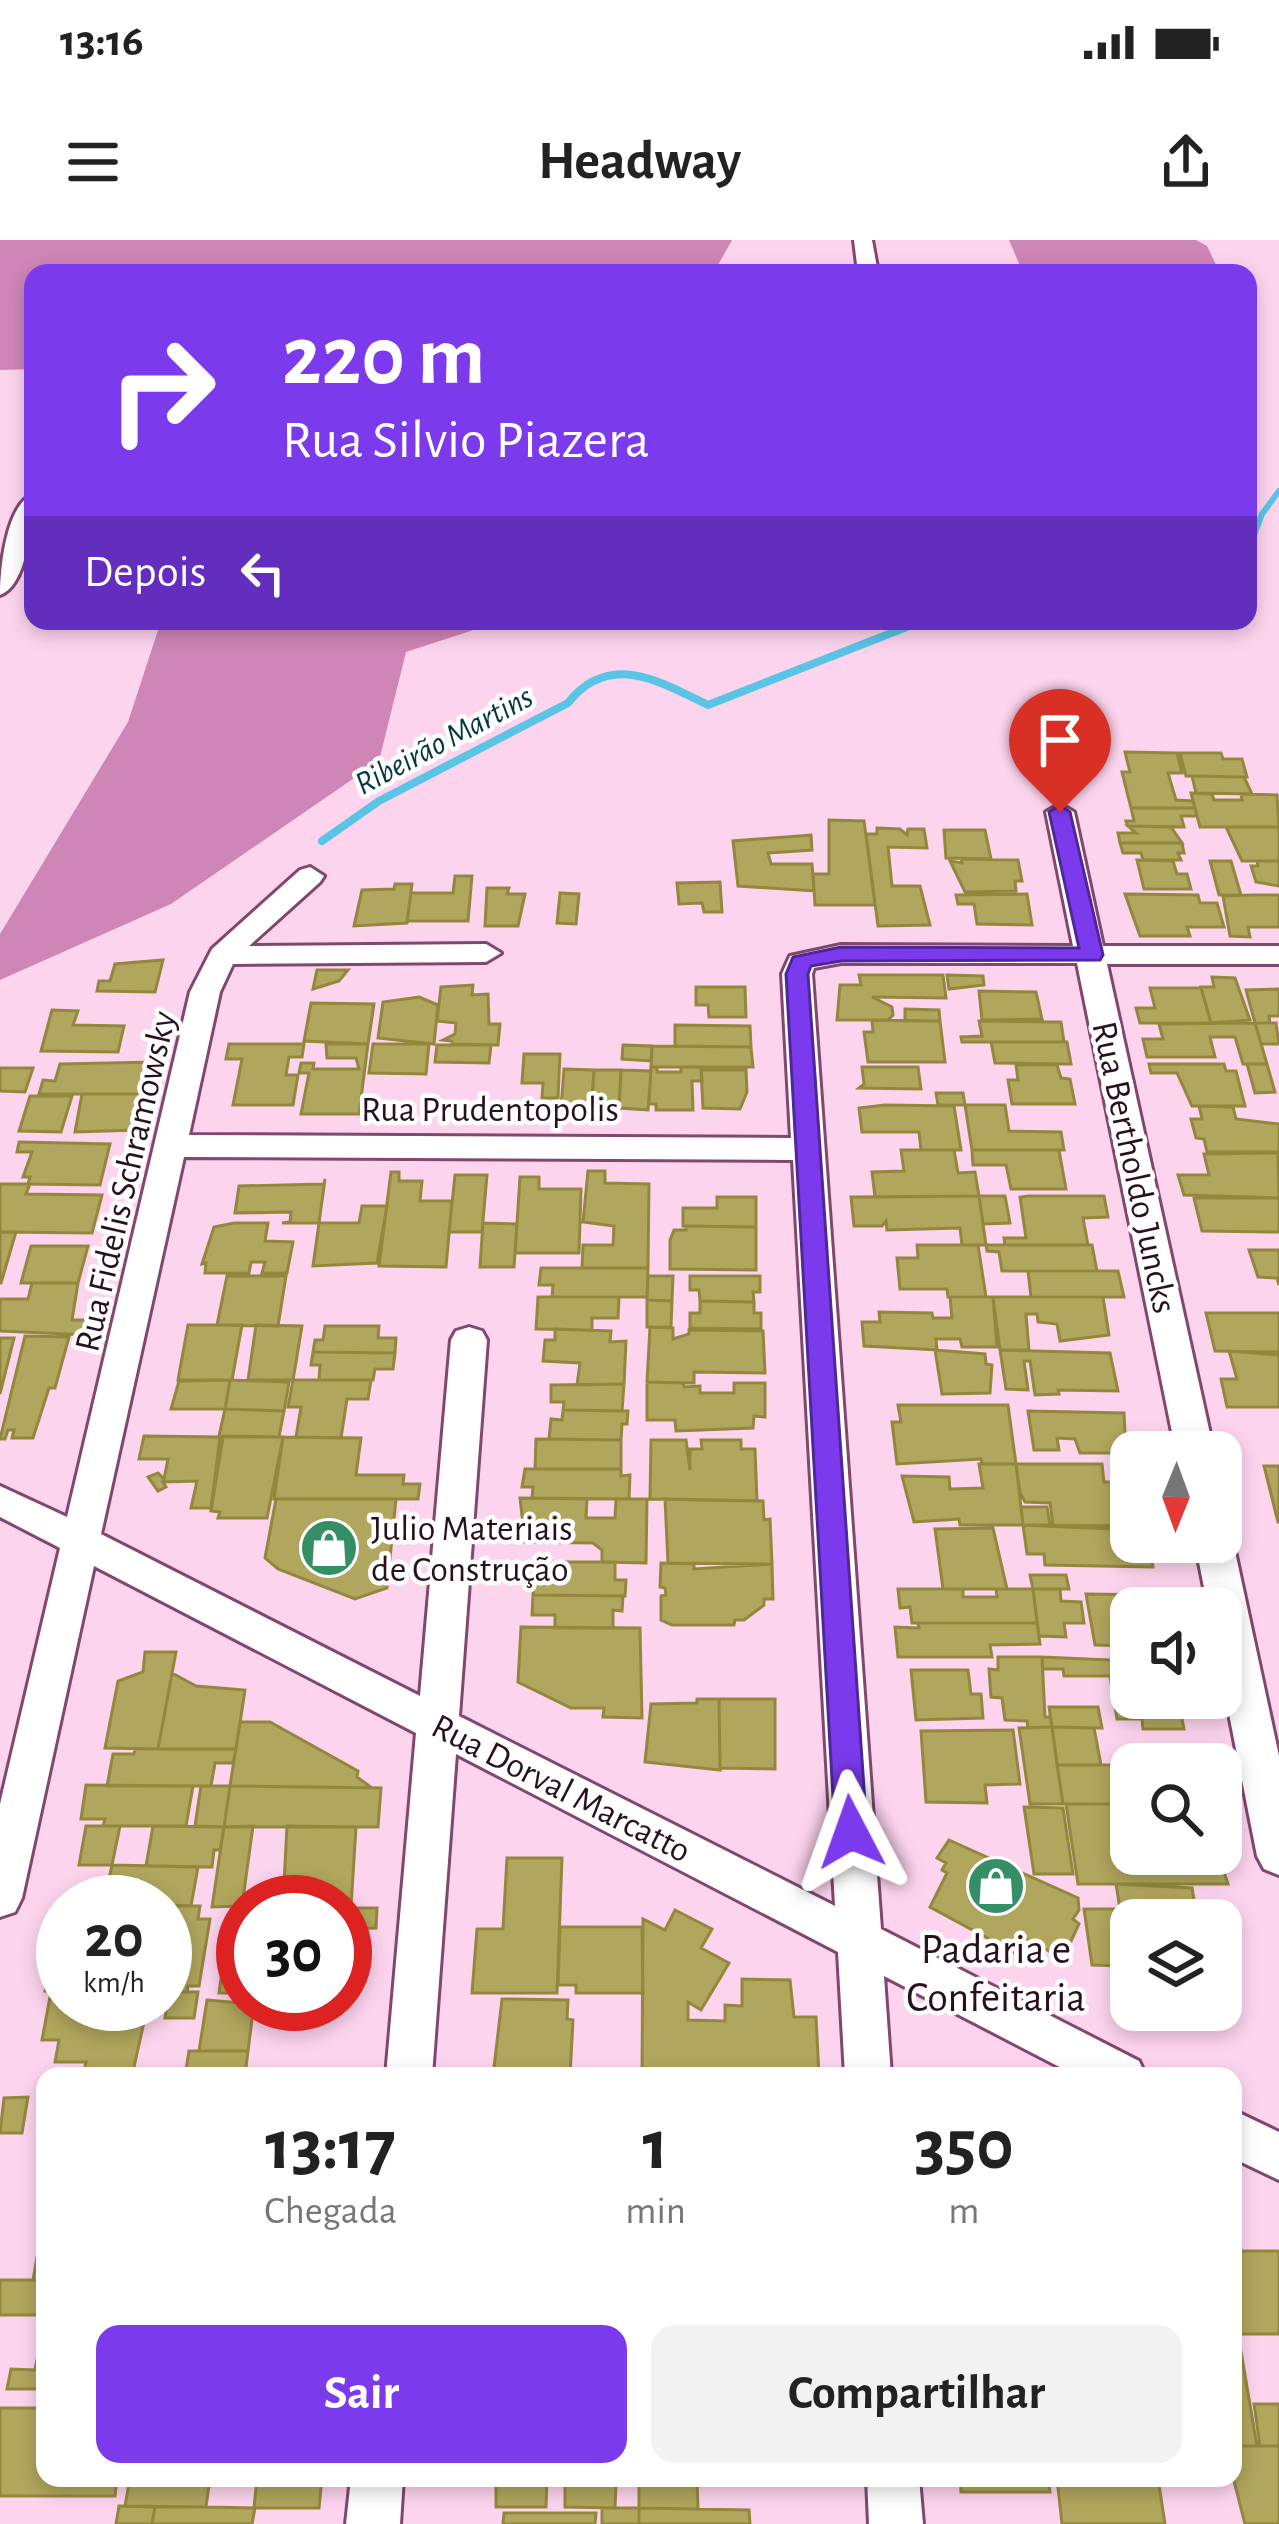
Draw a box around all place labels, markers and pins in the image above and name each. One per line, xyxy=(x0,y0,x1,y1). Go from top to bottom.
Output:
pin xyxy=(1009,689,1111,812)
place label: Julio Materiais de Construção xyxy=(371,1511,573,1588)
shop icon: Julio Materiais de Construção xyxy=(298,1517,360,1579)
shop icon: Padaria e Confeitaria xyxy=(965,1855,1027,1917)
place label: Padaria e Confeitaria xyxy=(906,1929,1086,2019)

